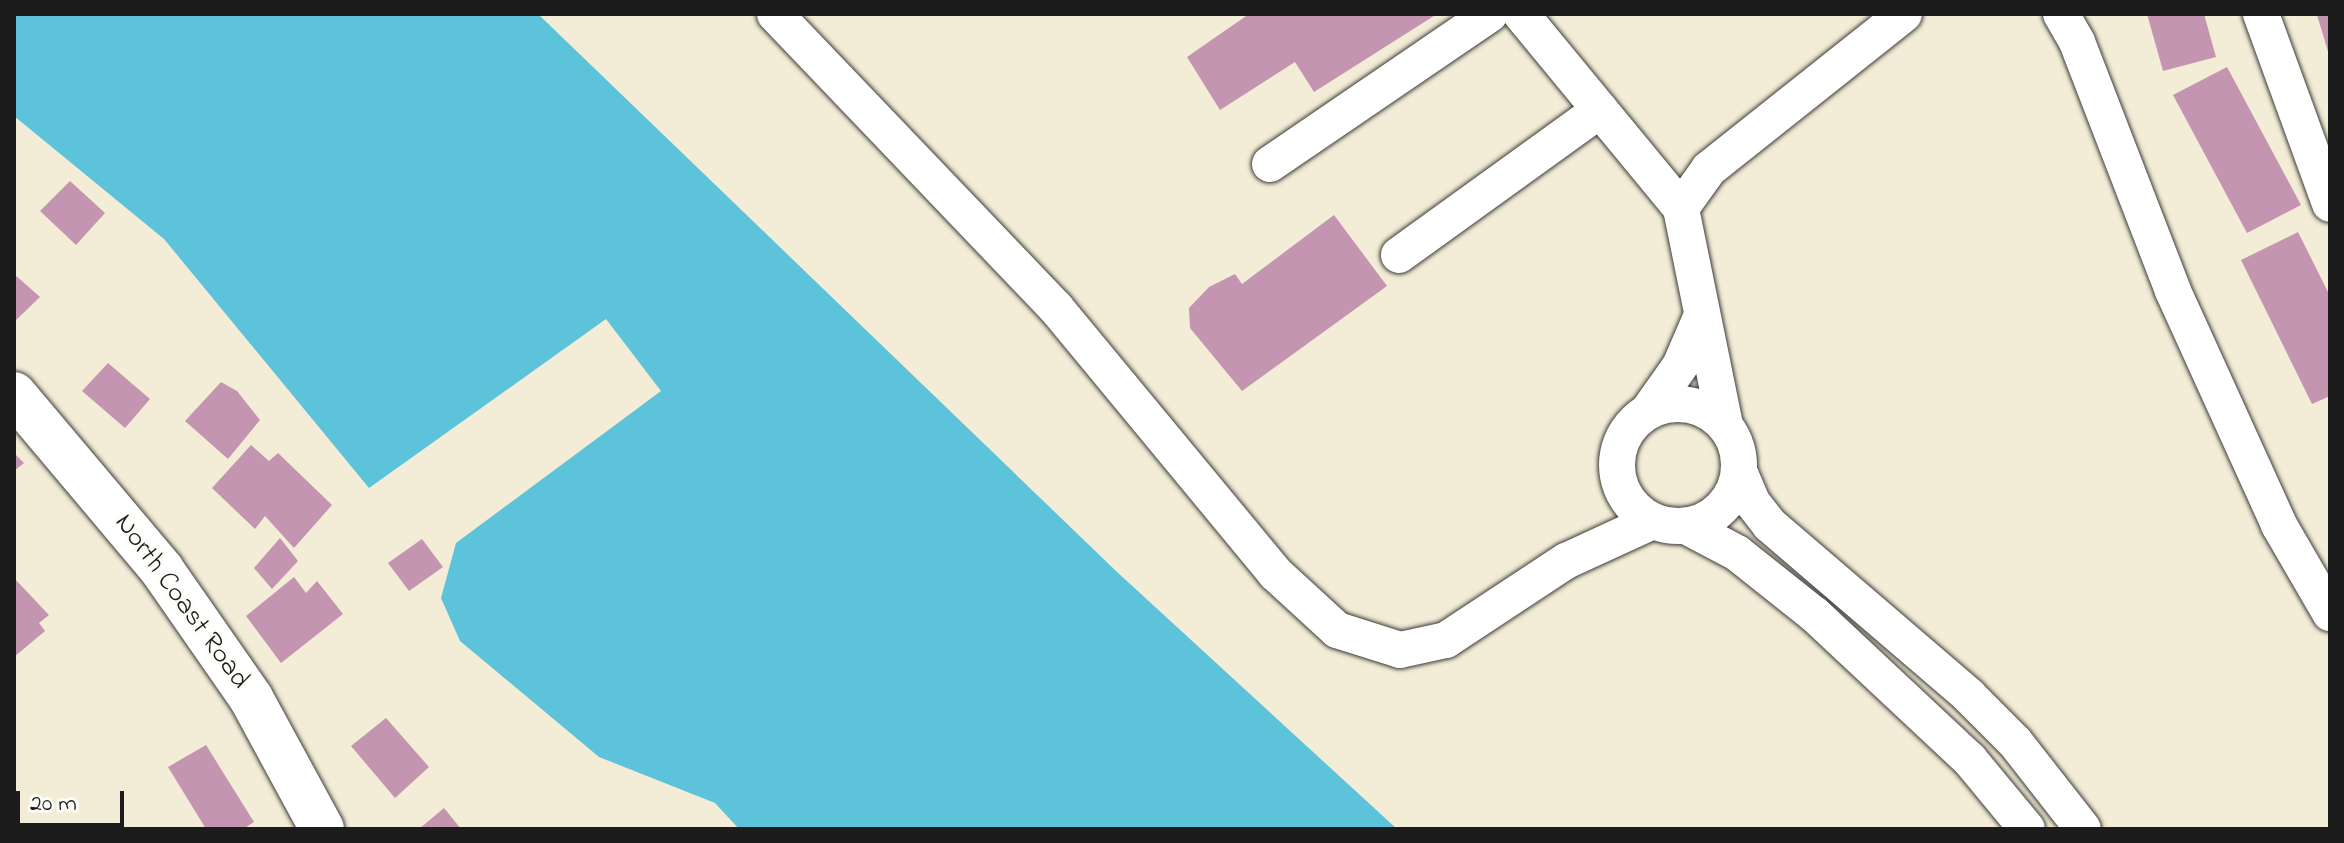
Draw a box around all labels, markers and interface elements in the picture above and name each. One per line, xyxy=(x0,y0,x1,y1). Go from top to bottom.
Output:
street label: North Coast Road xyxy=(106,508,256,696)
scale bar xyxy=(20,775,128,825)
text: 20 m xyxy=(30,787,77,822)

